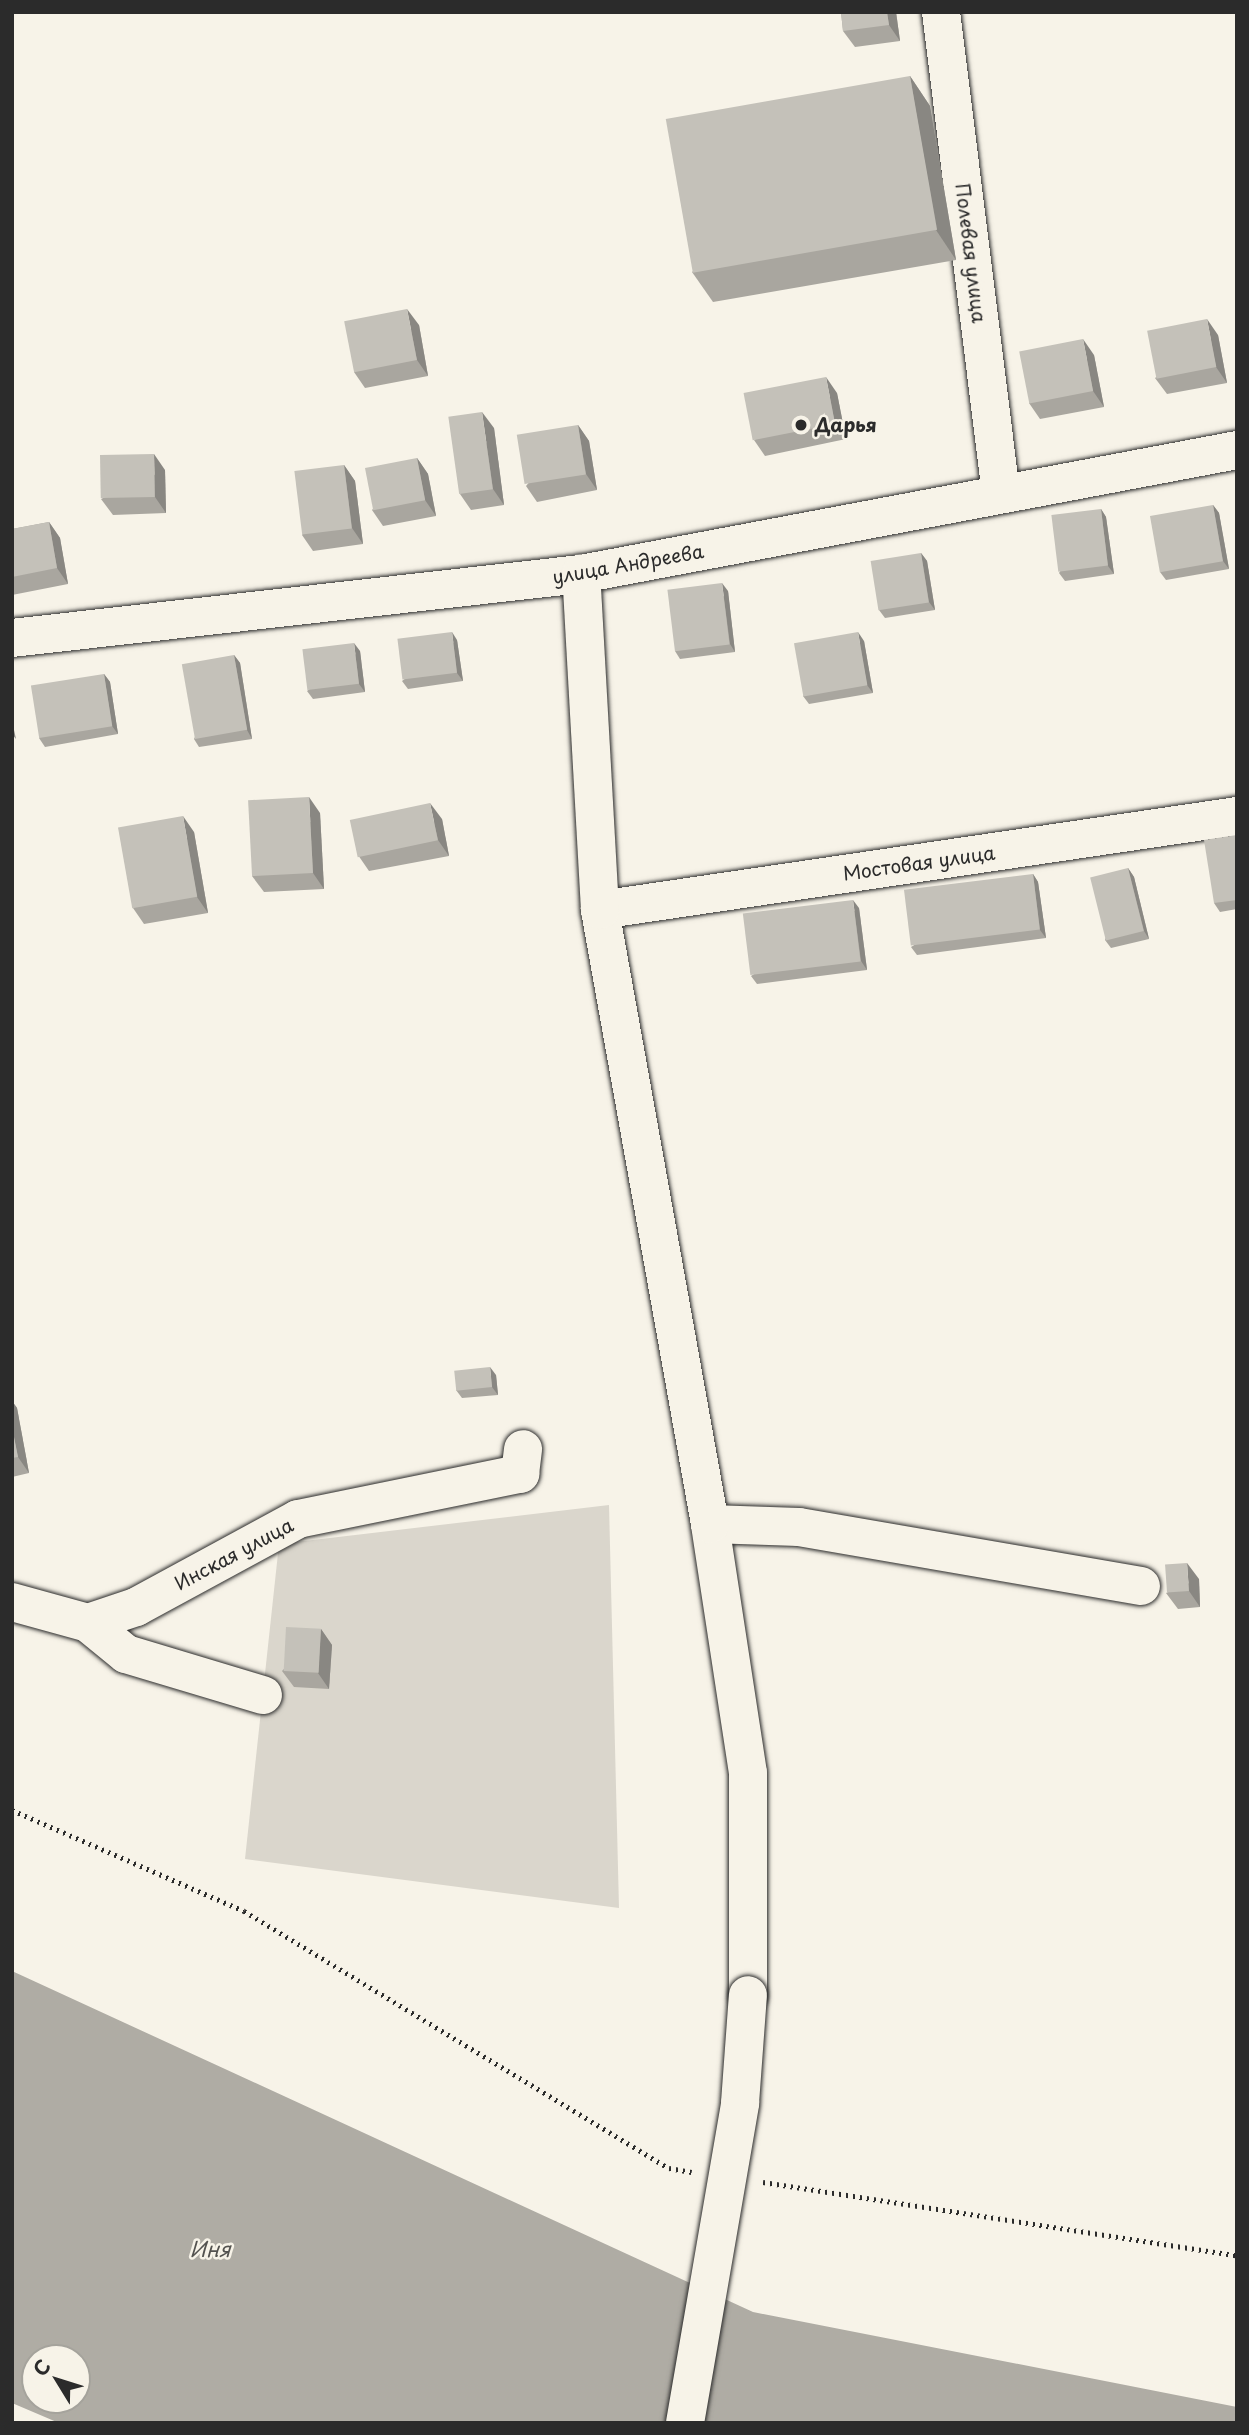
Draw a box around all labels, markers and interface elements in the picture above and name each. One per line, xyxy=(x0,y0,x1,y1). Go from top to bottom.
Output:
street label: Полевая улица xyxy=(951,182,991,324)
place label: Дарья xyxy=(815,414,877,436)
marker: Дарья xyxy=(793,417,809,433)
street label: улица Андреева xyxy=(550,539,706,589)
street label: Мостовая улица xyxy=(841,841,997,885)
street label: Инская улица xyxy=(170,1513,298,1595)
water label: Иня xyxy=(189,2235,231,2261)
north arrow xyxy=(21,2344,91,2414)
text: С xyxy=(26,2353,56,2382)

